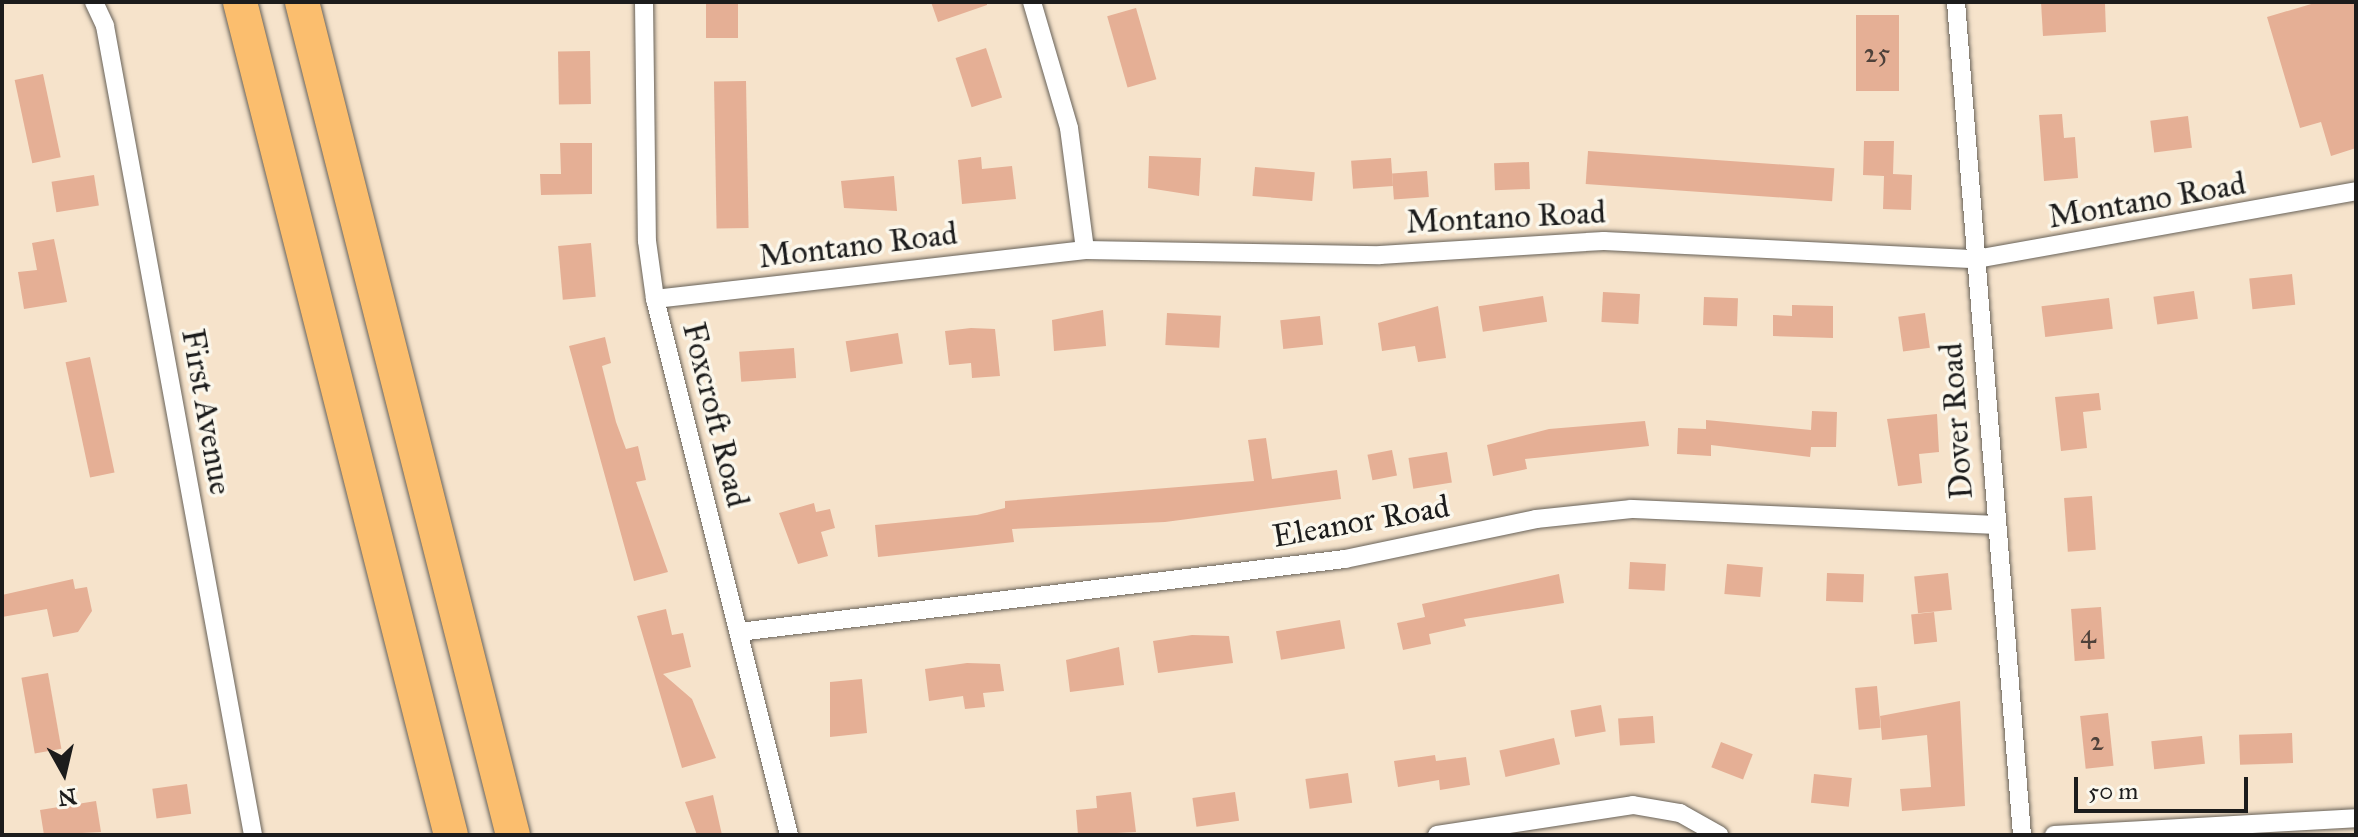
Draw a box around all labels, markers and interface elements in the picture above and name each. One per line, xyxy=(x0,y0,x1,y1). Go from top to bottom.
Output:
house number: 25 xyxy=(1864,36,1890,70)
street label: Montano Road xyxy=(2045,165,2249,237)
street label: Montano Road xyxy=(1405,194,1607,242)
street label: Montano Road xyxy=(757,215,959,277)
street label: Foxcroft Road xyxy=(673,319,757,511)
street label: First Avenue xyxy=(173,326,239,498)
street label: Dover Road xyxy=(1932,341,1982,501)
street label: Eleanor Road xyxy=(1270,488,1452,556)
house number: 4 xyxy=(2080,617,2096,651)
house number: 2 xyxy=(2090,724,2104,758)
north arrow xyxy=(24,733,104,813)
scale bar xyxy=(2078,761,2252,811)
text: 50 m xyxy=(2088,776,2138,806)
text: N xyxy=(56,783,79,812)

